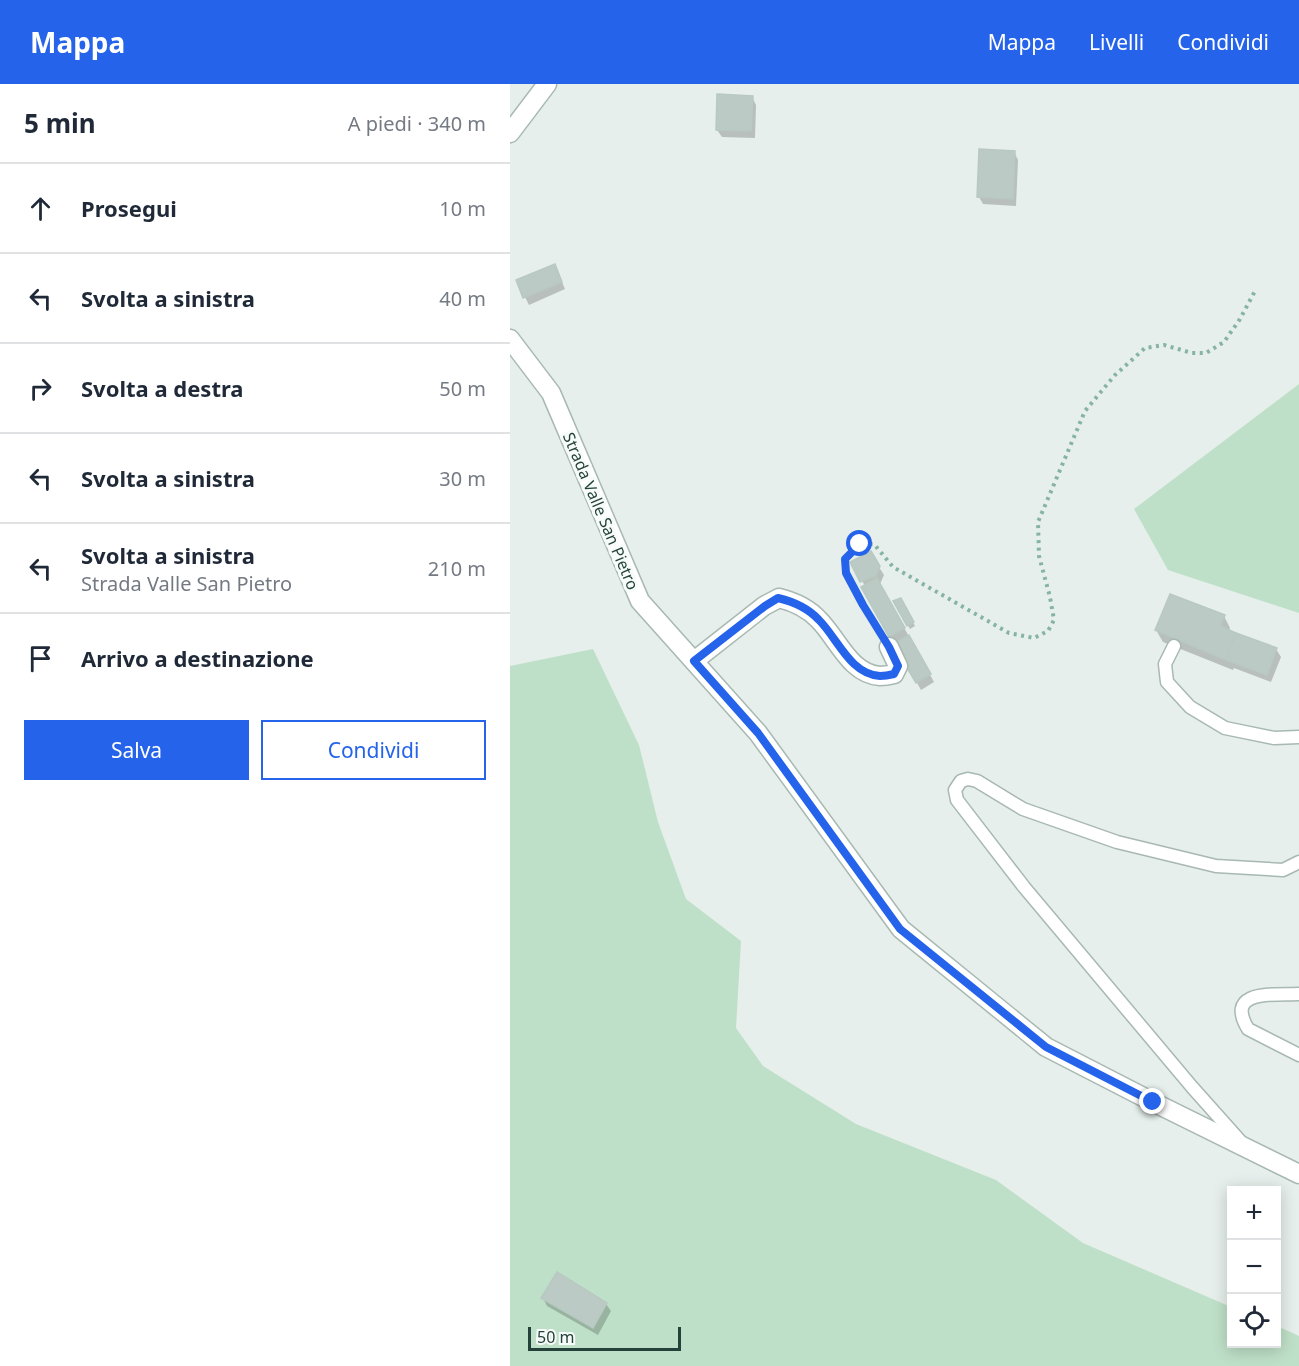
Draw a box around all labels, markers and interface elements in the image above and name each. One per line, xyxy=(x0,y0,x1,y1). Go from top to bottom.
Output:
text: Mappa xyxy=(30,23,125,61)
text: Mappa xyxy=(988,28,1056,56)
text: Livelli xyxy=(1089,28,1144,56)
text: Condividi xyxy=(1177,28,1269,56)
text: 5 min xyxy=(24,105,96,141)
text: A piedi · 340 m xyxy=(348,110,486,137)
icon: ahead xyxy=(24,192,57,225)
text: Prosegui xyxy=(81,193,177,223)
text: 10 m xyxy=(439,195,486,222)
icon: left xyxy=(24,282,57,315)
text: Svolta a sinistra xyxy=(81,283,255,313)
text: 40 m xyxy=(439,285,486,312)
icon: right xyxy=(24,372,57,405)
text: Svolta a destra xyxy=(81,373,244,403)
text: 50 m xyxy=(439,375,486,402)
street label: Strada Valle San Pietro xyxy=(558,429,644,593)
icon: left xyxy=(24,462,57,495)
text: Svolta a sinistra xyxy=(81,463,255,493)
text: 30 m xyxy=(439,465,486,492)
route start xyxy=(846,530,872,556)
text: Svolta a sinistra xyxy=(81,540,255,570)
icon: left xyxy=(24,552,57,585)
text: 210 m xyxy=(428,555,486,582)
text: Strada Valle San Pietro xyxy=(81,570,292,597)
icon: arrive xyxy=(24,642,57,675)
text: Arrivo a destinazione xyxy=(81,643,314,673)
button: Salva xyxy=(24,720,249,780)
button: Condividi xyxy=(261,720,486,780)
route end xyxy=(1139,1088,1165,1114)
map controls xyxy=(1227,1186,1281,1348)
button: + xyxy=(1227,1186,1281,1240)
button: − xyxy=(1227,1240,1281,1294)
button: locate xyxy=(1227,1294,1281,1348)
scale bar xyxy=(528,1324,681,1352)
text: 50 m xyxy=(537,1326,574,1348)

